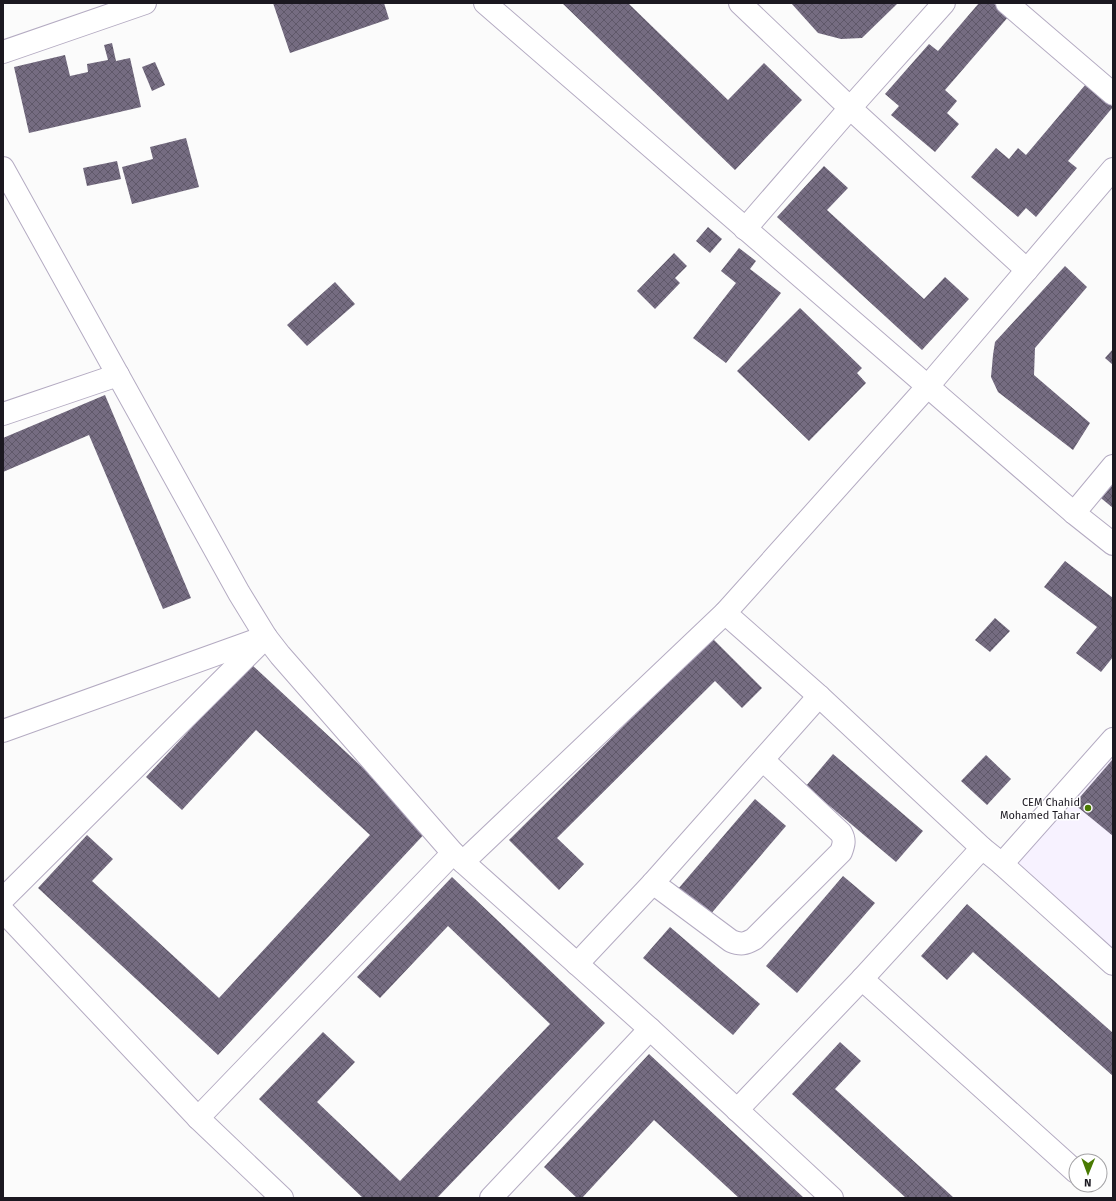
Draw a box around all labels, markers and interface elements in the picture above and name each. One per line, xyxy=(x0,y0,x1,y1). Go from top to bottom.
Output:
place label: CEM Chahid Mohamed Tahar xyxy=(1000,796,1081,822)
marker: CEM Chahid Mohamed Tahar xyxy=(1083,803,1093,813)
north arrow xyxy=(1068,1153,1108,1193)
text: N xyxy=(1084,1176,1092,1189)

